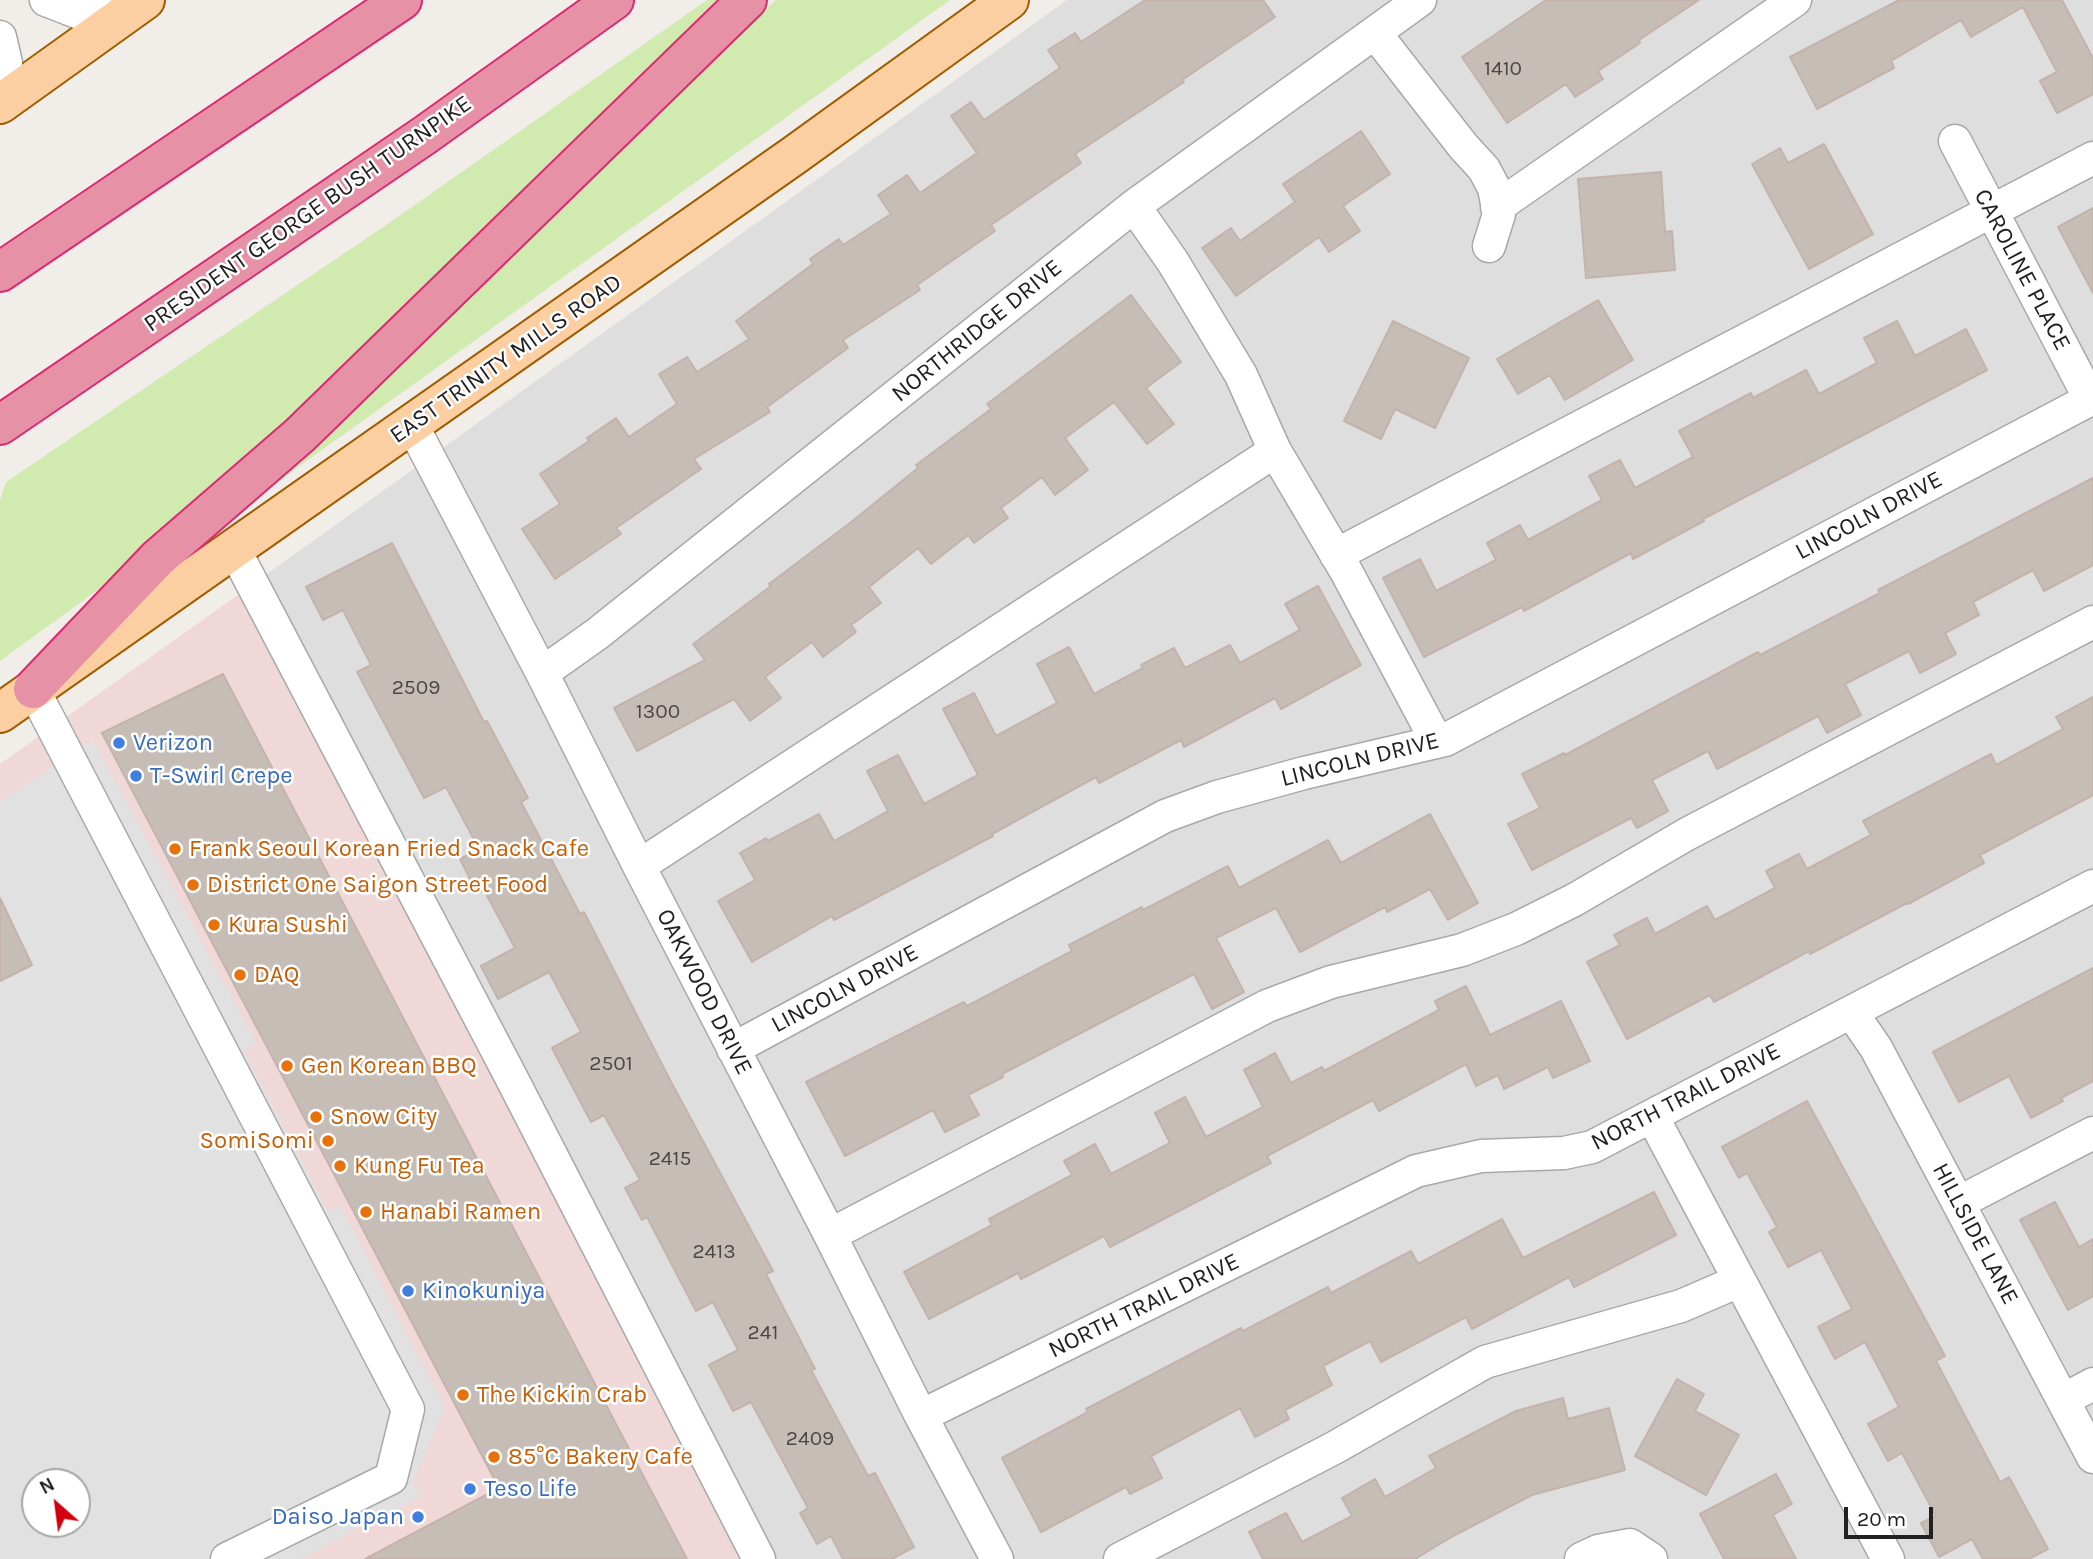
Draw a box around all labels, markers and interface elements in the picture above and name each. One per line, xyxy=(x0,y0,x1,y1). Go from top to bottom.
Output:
house number: 1410 xyxy=(1484,56,1522,82)
street label: PRESIDENT GEORGE BUSH TURNPIKE xyxy=(139,89,477,339)
street label: CAROLINE PLACE xyxy=(1967,184,2077,356)
street label: NORTHRIDGE DRIVE xyxy=(886,253,1068,409)
street label: EAST TRINITY MILLS ROAD xyxy=(385,268,627,450)
street label: LINCOLN DRIVE xyxy=(1791,465,1947,567)
house number: 2509 xyxy=(392,675,440,701)
house number: 1300 xyxy=(636,699,680,725)
street label: LINCOLN DRIVE xyxy=(1278,726,1442,794)
place label: Verizon xyxy=(133,729,213,757)
marker: Verizon xyxy=(111,735,127,751)
place label: T-Swirl Crepe xyxy=(150,762,293,790)
marker: T-Swirl Crepe xyxy=(128,768,144,784)
place label: Frank Seoul Korean Fried Snack Cafe xyxy=(189,835,589,863)
marker: Frank Seoul Korean Fried Snack Cafe xyxy=(167,841,183,857)
place label: District One Saigon Street Food xyxy=(207,871,548,899)
marker: District One Saigon Street Food xyxy=(185,877,201,893)
street label: OAKWOOD DRIVE xyxy=(650,904,758,1080)
place label: Kura Sushi xyxy=(228,911,348,939)
marker: Kura Sushi xyxy=(206,917,222,933)
street label: LINCOLN DRIVE xyxy=(767,938,923,1040)
place label: DAQ xyxy=(254,961,299,989)
marker: DAQ xyxy=(232,967,248,983)
street label: NORTH TRAIL DRIVE xyxy=(1586,1037,1786,1157)
house number: 2501 xyxy=(589,1051,633,1077)
place label: Gen Korean BBQ xyxy=(301,1052,477,1080)
marker: Gen Korean BBQ xyxy=(279,1058,295,1074)
place label: Snow City xyxy=(330,1103,437,1131)
marker: Snow City xyxy=(308,1109,324,1125)
place label: SomiSomi xyxy=(200,1127,314,1155)
marker: SomiSomi xyxy=(320,1133,336,1149)
house number: 2415 xyxy=(649,1146,691,1172)
place label: Kung Fu Tea xyxy=(354,1152,485,1180)
marker: Kung Fu Tea xyxy=(332,1158,348,1174)
street label: HILLSIDE LANE xyxy=(1926,1158,2024,1310)
place label: Hanabi Ramen xyxy=(380,1198,541,1226)
marker: Hanabi Ramen xyxy=(358,1204,374,1220)
house number: 2413 xyxy=(692,1239,736,1265)
street label: NORTH TRAIL DRIVE xyxy=(1044,1247,1244,1365)
place label: Kinokuniya xyxy=(422,1277,545,1305)
marker: Kinokuniya xyxy=(400,1283,416,1299)
house number: 241 xyxy=(748,1320,778,1346)
place label: The Kickin Crab xyxy=(477,1381,647,1409)
marker: The Kickin Crab xyxy=(455,1387,471,1403)
house number: 2409 xyxy=(786,1426,834,1452)
place label: 85°C Bakery Cafe xyxy=(508,1443,693,1471)
marker: 85°C Bakery Cafe xyxy=(486,1449,502,1465)
north arrow xyxy=(21,1468,91,1538)
text: N xyxy=(36,1473,58,1499)
place label: Teso Life xyxy=(484,1475,577,1503)
marker: Teso Life xyxy=(462,1481,478,1497)
scale bar xyxy=(1848,1492,1937,1536)
place label: Daiso Japan xyxy=(272,1503,404,1531)
text: 20 m xyxy=(1857,1507,1906,1531)
marker: Daiso Japan xyxy=(410,1509,426,1525)

